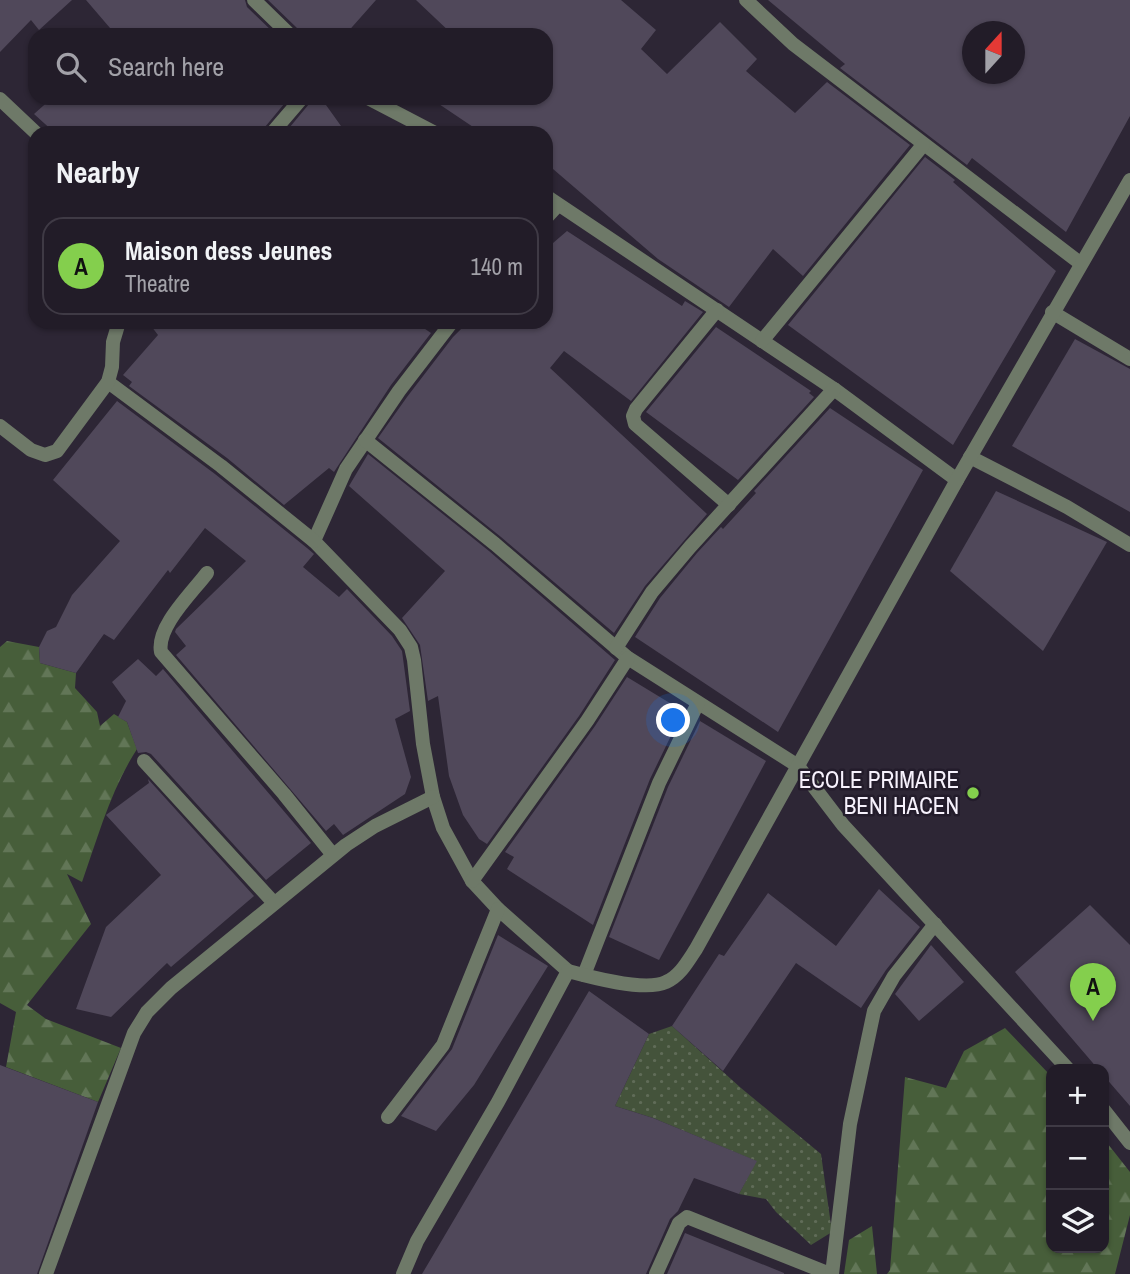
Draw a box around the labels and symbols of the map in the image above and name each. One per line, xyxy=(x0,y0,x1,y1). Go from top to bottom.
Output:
north arrow xyxy=(962,21,1025,84)
your location xyxy=(656,703,690,737)
place label: ECOLE PRIMAIRE BENI HACEN xyxy=(799,764,959,821)
marker: ECOLE PRIMAIRE BENI HACEN xyxy=(965,785,981,801)
pin: A xyxy=(1070,963,1116,1021)

